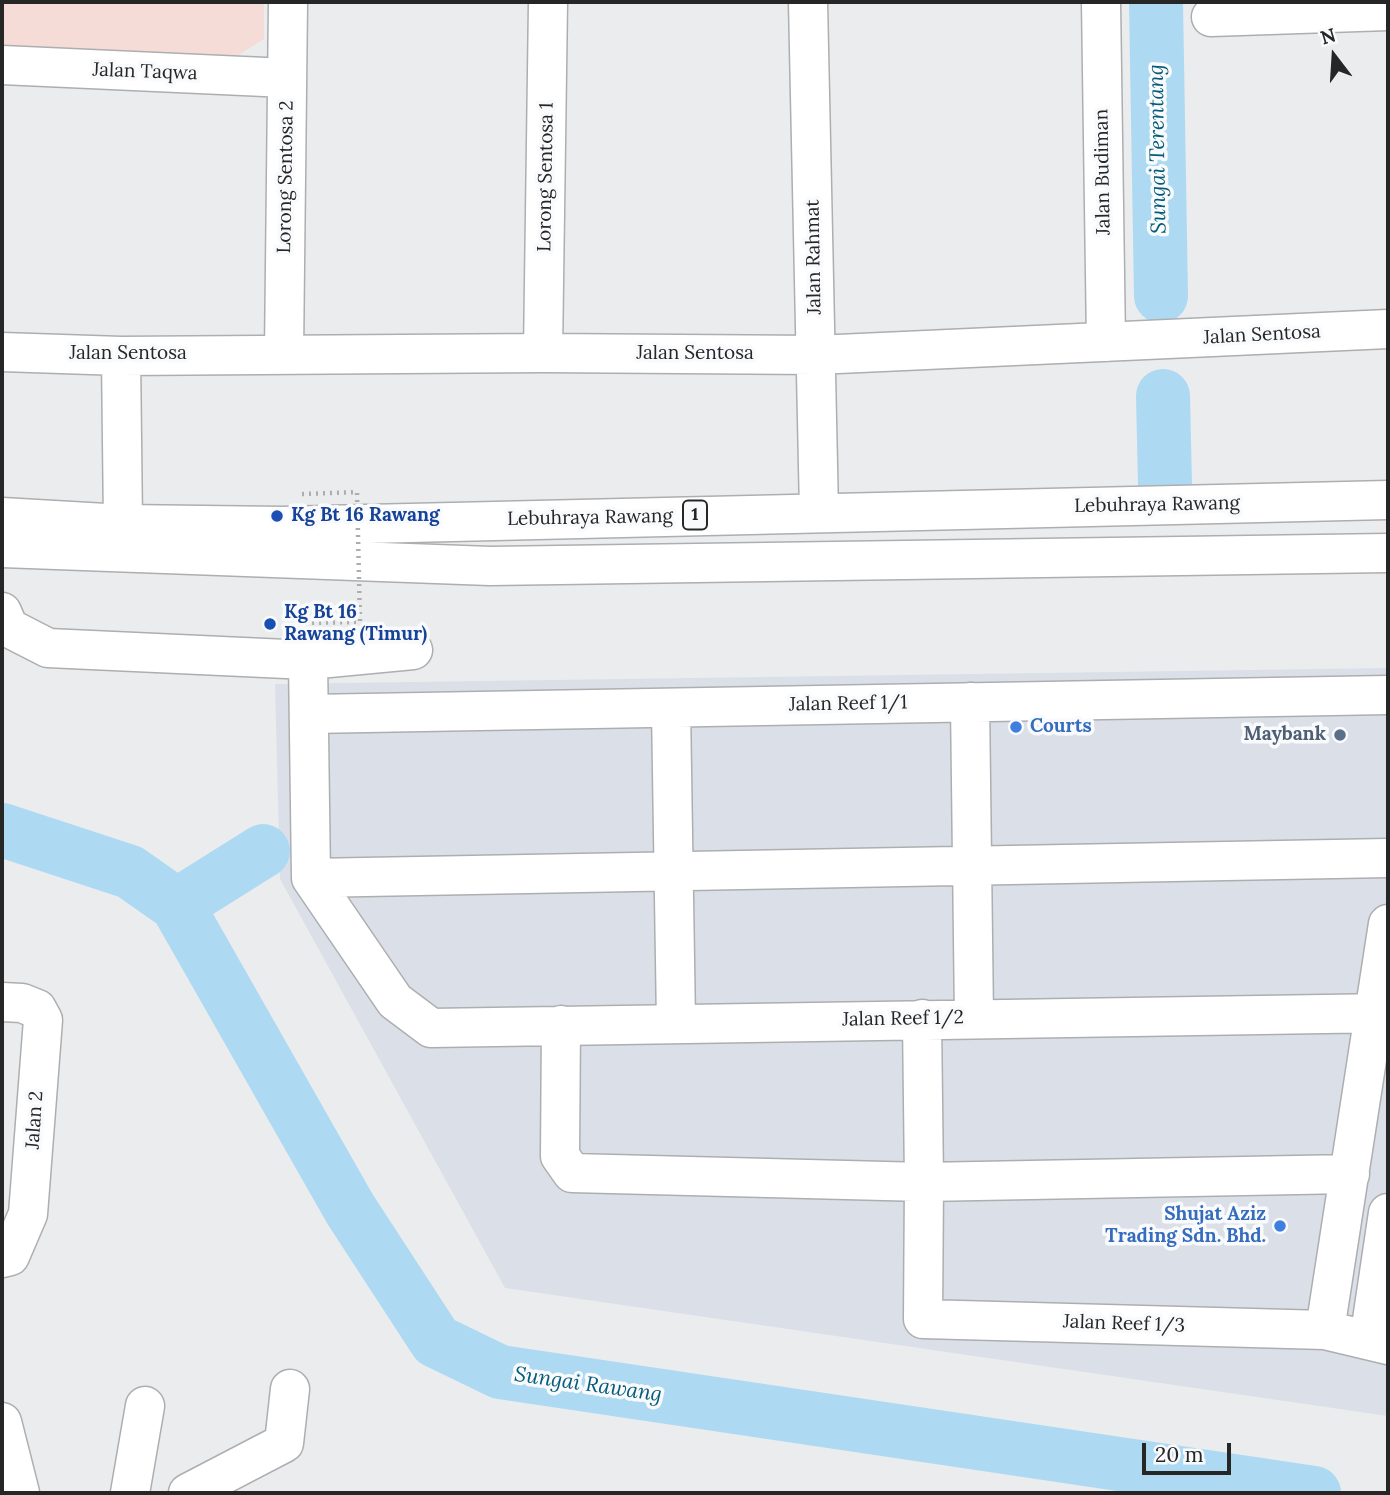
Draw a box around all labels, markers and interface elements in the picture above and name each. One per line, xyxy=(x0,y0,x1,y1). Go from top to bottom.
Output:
north arrow xyxy=(1299,21,1369,91)
text: N xyxy=(1317,22,1338,50)
street label: Jalan Taqwa xyxy=(92,59,198,85)
water label: Sungai Terentang xyxy=(1144,64,1172,234)
street label: Lorong Sentosa 2 xyxy=(273,100,299,254)
street label: Lorong Sentosa 1 xyxy=(533,102,559,252)
street label: Jalan Budiman xyxy=(1091,109,1115,235)
street label: Jalan Rahmat xyxy=(802,199,826,315)
street label: Jalan Sentosa xyxy=(1203,321,1321,349)
street label: Jalan Sentosa xyxy=(69,343,187,365)
street label: Jalan Sentosa xyxy=(636,343,754,365)
street label: Lebuhraya Rawang xyxy=(1074,492,1240,518)
road number: 1 xyxy=(683,500,707,530)
place label: Kg Bt 16 Rawang xyxy=(291,505,440,527)
street label: Lebuhraya Rawang xyxy=(507,505,673,531)
marker: Kg Bt 16 Rawang xyxy=(269,508,285,524)
place label: Kg Bt 16 Rawang (Timur) xyxy=(284,602,427,646)
marker: Kg Bt 16 Rawang (Timur) xyxy=(262,616,278,632)
street label: Jalan Reef 1/1 xyxy=(789,692,907,716)
place label: Courts xyxy=(1030,716,1092,738)
marker: Courts xyxy=(1008,719,1024,735)
place label: Maybank xyxy=(1243,724,1326,746)
marker: Maybank xyxy=(1332,727,1348,743)
street label: Jalan Reef 1/2 xyxy=(842,1007,964,1031)
street label: Jalan 2 xyxy=(22,1090,48,1150)
place label: Shujat Aziz Trading Sdn. Bhd. xyxy=(1105,1204,1266,1248)
marker: Shujat Aziz Trading Sdn. Bhd. xyxy=(1272,1218,1288,1234)
street label: Jalan Reef 1/3 xyxy=(1063,1310,1185,1338)
water label: Sungai Rawang xyxy=(513,1362,663,1408)
scale bar xyxy=(1145,1428,1234,1472)
text: 20 m xyxy=(1155,1441,1204,1468)

